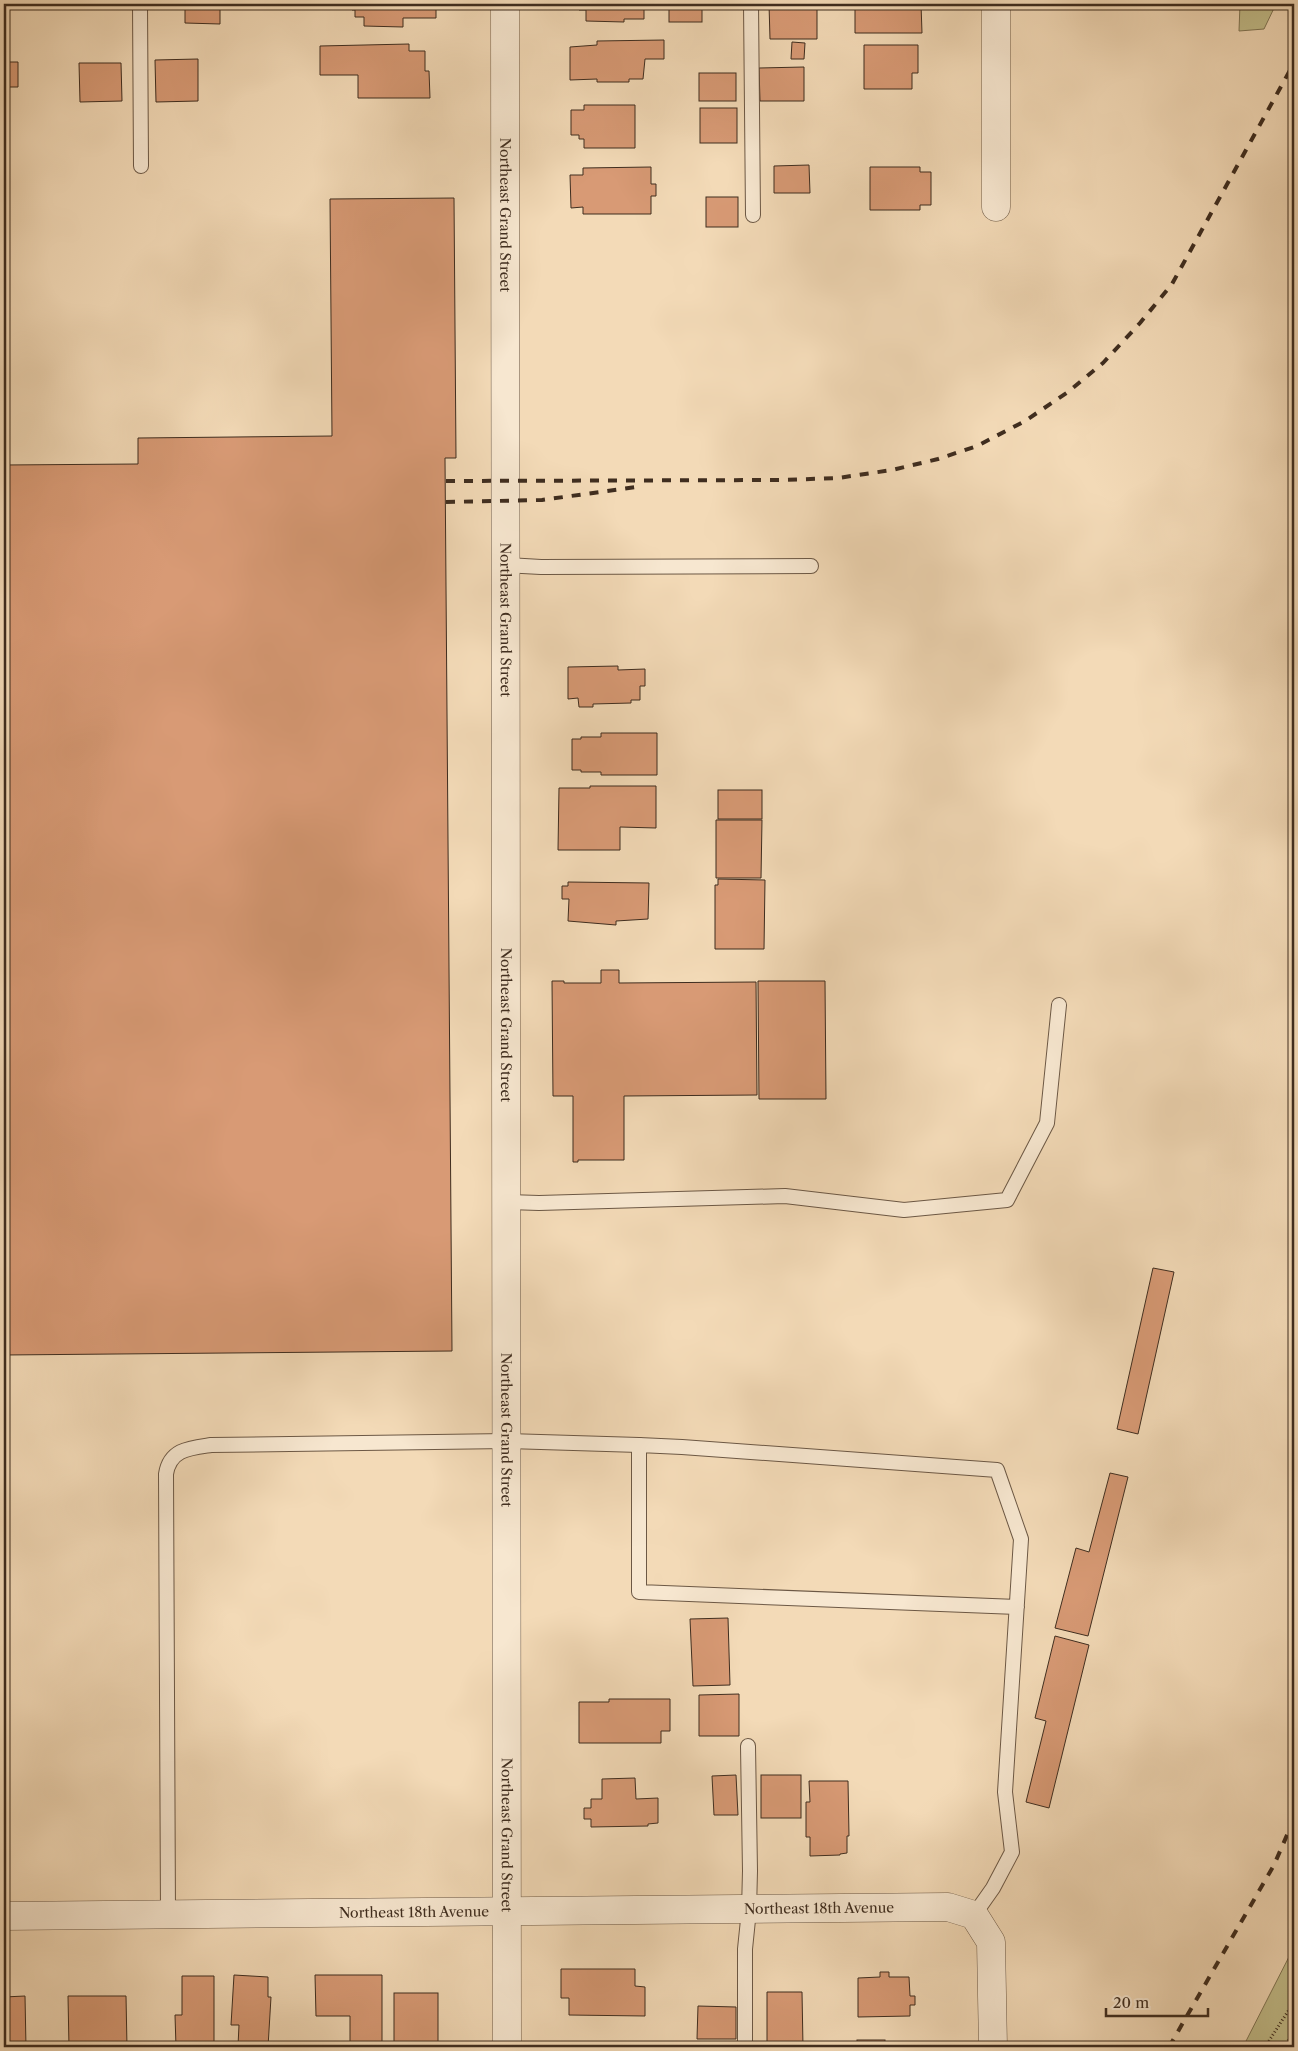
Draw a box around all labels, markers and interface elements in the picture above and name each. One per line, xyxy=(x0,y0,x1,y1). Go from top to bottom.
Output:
street label: Northeast Grand Street xyxy=(496,138,514,292)
street label: Northeast Grand Street xyxy=(497,543,515,697)
street label: Northeast Grand Street xyxy=(497,948,515,1102)
street label: Northeast Grand Street xyxy=(497,1353,515,1507)
street label: Northeast Grand Street xyxy=(498,1758,516,1912)
street label: Northeast 18th Avenue xyxy=(744,1899,894,1918)
street label: Northeast 18th Avenue xyxy=(339,1902,489,1922)
scale bar xyxy=(1106,1986,1208,2018)
text: 20 m xyxy=(1113,1993,1149,2012)

